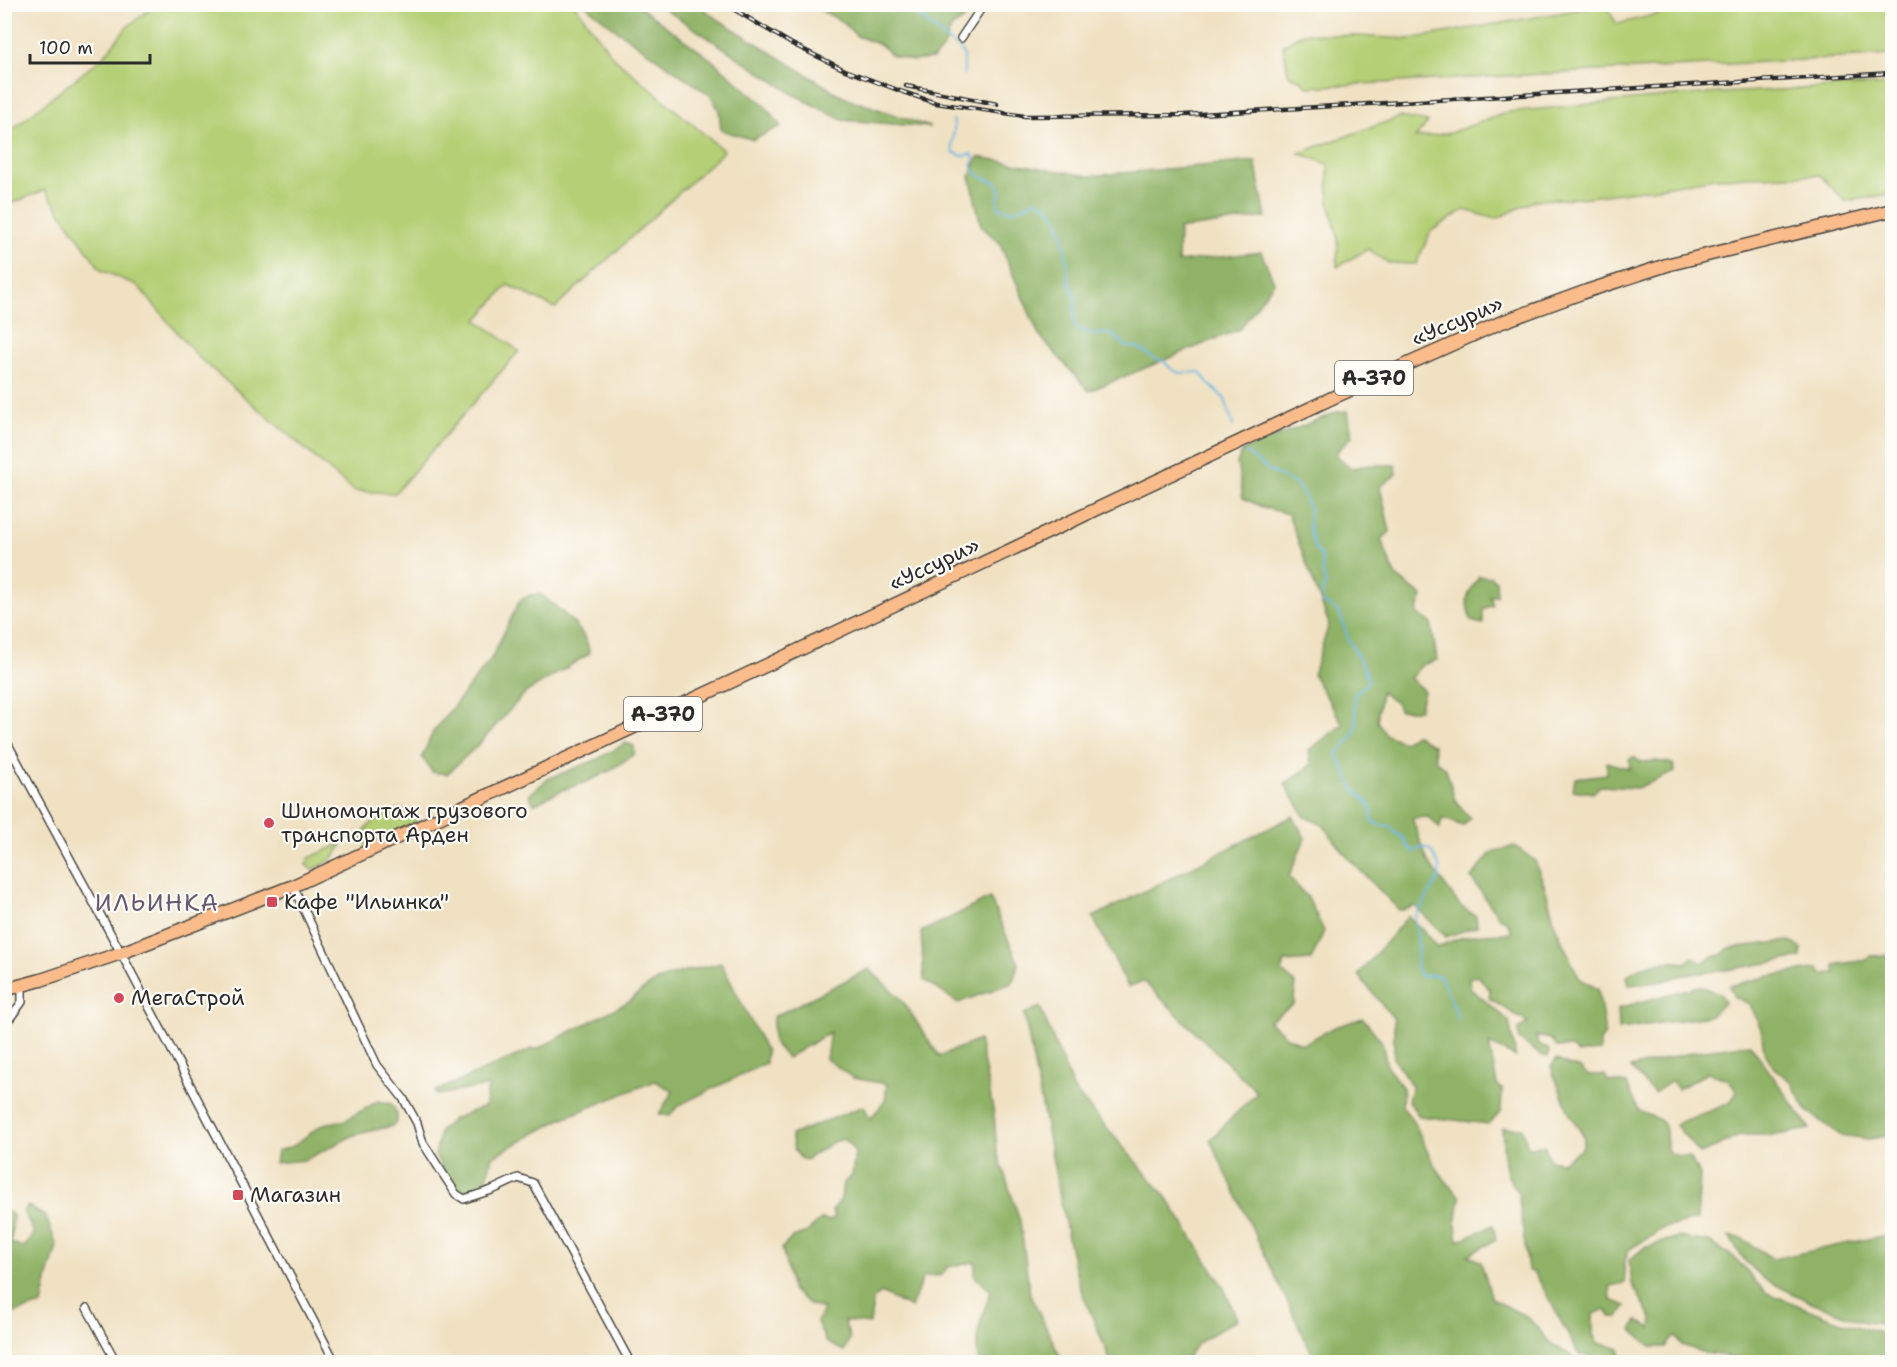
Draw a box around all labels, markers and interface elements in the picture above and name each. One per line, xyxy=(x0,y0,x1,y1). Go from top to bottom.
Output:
scale bar xyxy=(30,27,150,65)
text: 100 m xyxy=(39,36,93,60)
street label: «Уссури» xyxy=(1407,289,1507,353)
road number: А-370 xyxy=(1335,361,1413,395)
street label: «Уссури» xyxy=(884,531,984,597)
road number: А-370 xyxy=(624,697,702,731)
place label: Шиномонтаж грузового транспорта Арден xyxy=(281,797,528,849)
marker: Шиномонтаж грузового транспорта Арден xyxy=(262,816,276,830)
district label: ИЛЬИНКА xyxy=(95,887,219,919)
place label: Кафе "Ильинка" xyxy=(284,888,449,916)
marker: Кафе "Ильинка" xyxy=(265,895,279,909)
place label: МегаСтрой xyxy=(131,984,245,1012)
marker: МегаСтрой xyxy=(112,991,126,1005)
place label: Магазин xyxy=(250,1181,341,1209)
marker: Магазин xyxy=(231,1188,245,1202)

